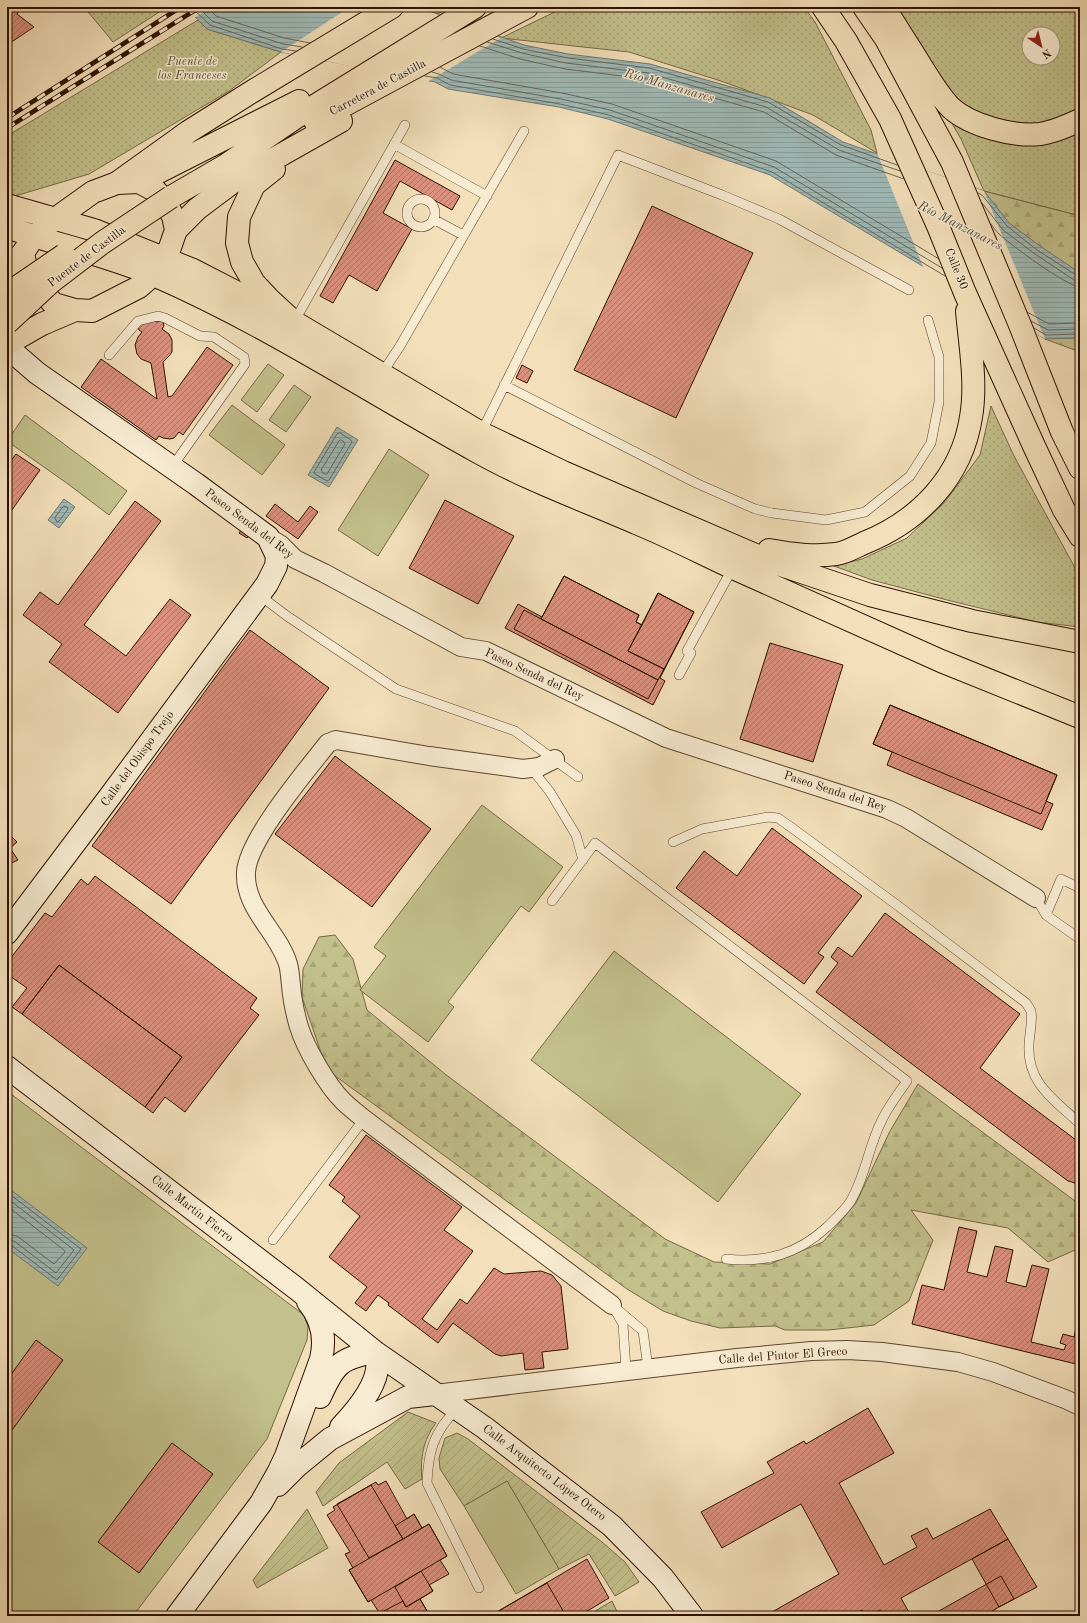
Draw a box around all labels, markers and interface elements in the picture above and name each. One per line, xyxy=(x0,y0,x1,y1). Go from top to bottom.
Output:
north arrow xyxy=(1021,26,1061,66)
text: N xyxy=(1039,46,1052,60)
park label: Puente de los Franceses xyxy=(157,56,227,82)
street label: Carretera de Castilla xyxy=(328,57,428,119)
water label: Río Manzanares xyxy=(622,67,716,105)
water label: Río Manzanares xyxy=(915,199,1005,253)
street label: Puente de Castilla xyxy=(46,224,128,290)
street label: Calle 30 xyxy=(942,247,970,291)
street label: Paseo Senda del Rey xyxy=(202,487,296,562)
street label: Paseo Senda del Rey xyxy=(483,647,586,703)
street label: Calle del Obispo Trejo xyxy=(99,709,177,809)
street label: Paseo Senda del Rey xyxy=(782,770,889,815)
street label: Calle Martín Fierro xyxy=(149,1173,235,1245)
street label: Calle del Pintor El Greco xyxy=(718,1346,848,1366)
street label: Calle Arquitecto López Otero xyxy=(480,1423,608,1523)

